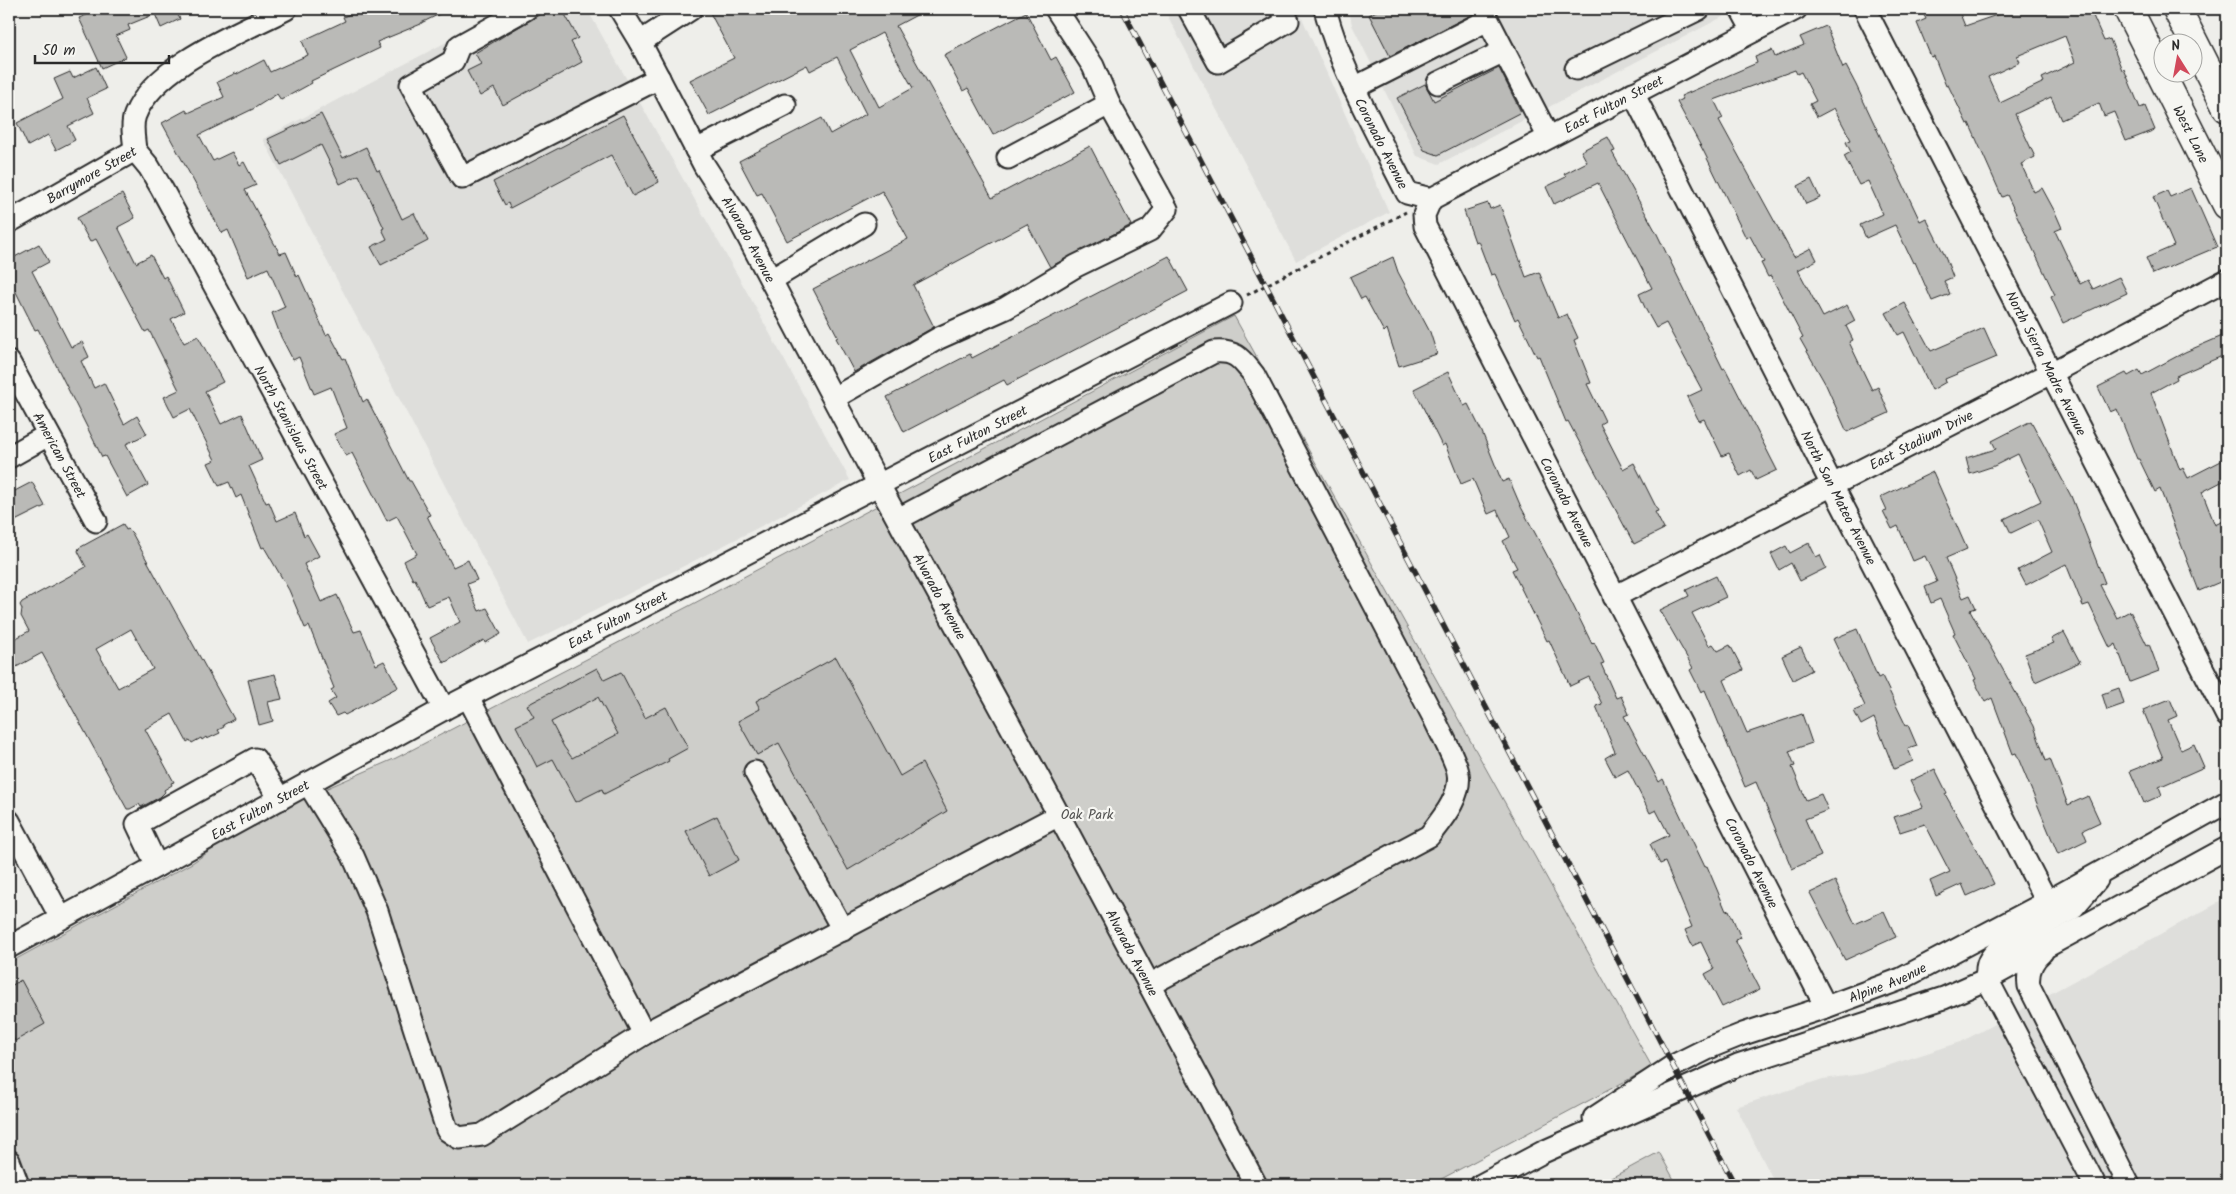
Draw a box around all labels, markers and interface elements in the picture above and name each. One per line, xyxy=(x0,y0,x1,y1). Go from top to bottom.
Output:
scale bar xyxy=(35,32,169,64)
north arrow xyxy=(2154,32,2204,82)
text: N xyxy=(2169,35,2182,58)
text: 50 m xyxy=(42,39,76,63)
street label: East Fulton Street xyxy=(1560,69,1668,140)
street label: Coronado Avenue xyxy=(1348,94,1414,194)
street label: West Lane xyxy=(2166,102,2214,168)
street label: Barrymore Street xyxy=(43,141,142,210)
street label: Alvarado Avenue xyxy=(715,192,781,288)
street label: North Sierra Madre Avenue xyxy=(1999,287,2092,441)
street label: North Stanislaus Street xyxy=(248,362,334,495)
street label: East Fulton Street xyxy=(924,400,1032,470)
street label: East Stadium Drive xyxy=(1866,404,1978,476)
street label: American Street xyxy=(26,408,92,503)
street label: North San Mateo Avenue xyxy=(1794,427,1882,570)
street label: Coronado Avenue xyxy=(1533,453,1599,553)
street label: Alvarado Avenue xyxy=(906,549,972,645)
street label: East Fulton Street xyxy=(564,585,672,655)
street label: East Fulton Street xyxy=(207,774,314,847)
park label: Oak Park xyxy=(1061,804,1114,826)
street label: Coronado Avenue xyxy=(1718,813,1784,913)
street label: Alvarado Avenue xyxy=(1099,906,1164,1001)
street label: Alpine Avenue xyxy=(1846,957,1931,1010)

